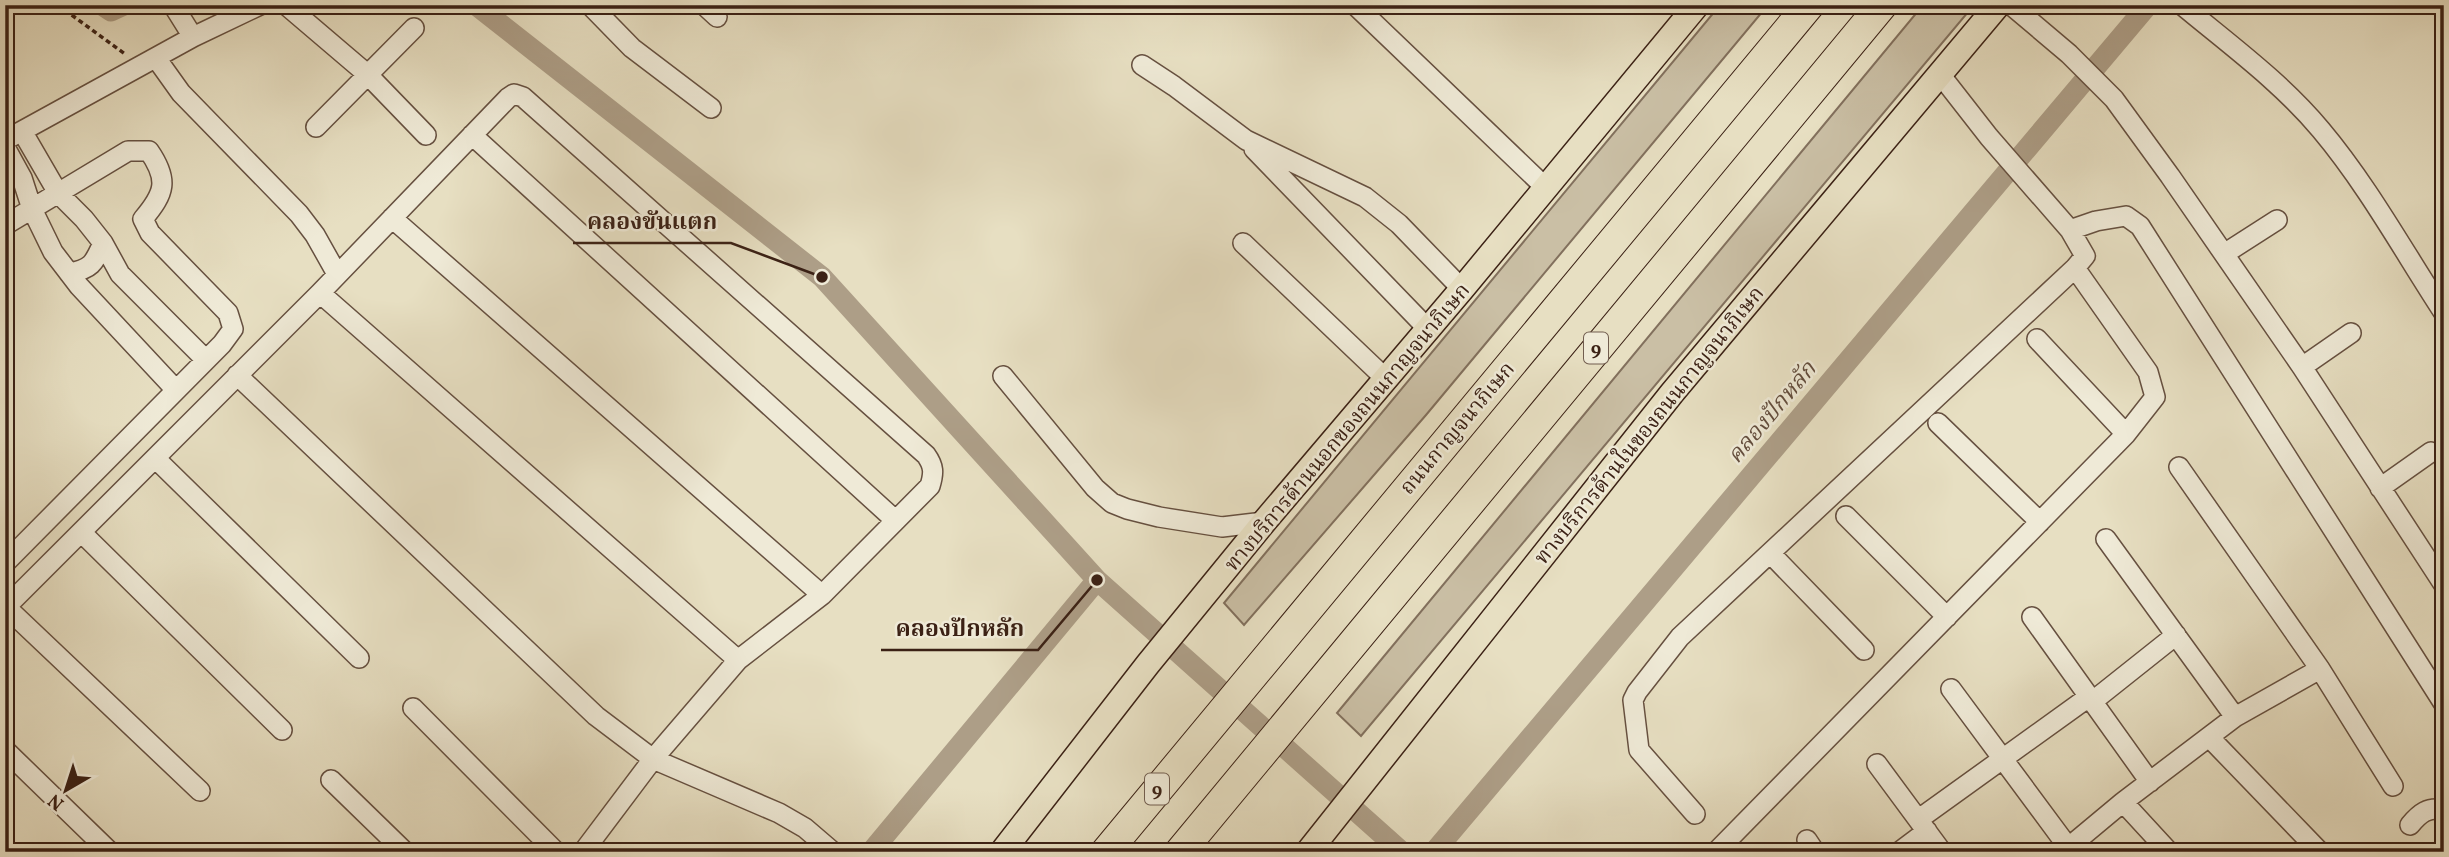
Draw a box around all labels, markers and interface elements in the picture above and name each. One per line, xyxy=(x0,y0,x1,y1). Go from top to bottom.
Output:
callout: คลองขันแตก xyxy=(573,199,731,243)
text: คลองขันแตก xyxy=(587,207,717,239)
street label: ทางบริการด้านนอกของถนนกาญจนาภิเษก xyxy=(1219,278,1475,576)
street label: ทางบริการด้านในของถนนกาญจนาภิเษก xyxy=(1527,279,1772,571)
road number: 9 xyxy=(1584,332,1608,364)
water label: คลองปักหลัก xyxy=(1720,355,1825,471)
street label: ถนนกาญจนาภิเษก xyxy=(1394,357,1520,499)
callout: คลองปักหลัก xyxy=(881,606,1038,650)
text: คลองปักหลัก xyxy=(896,614,1024,646)
north arrow xyxy=(32,756,102,826)
road number: 9 xyxy=(1145,774,1169,804)
text: N xyxy=(43,787,70,816)

